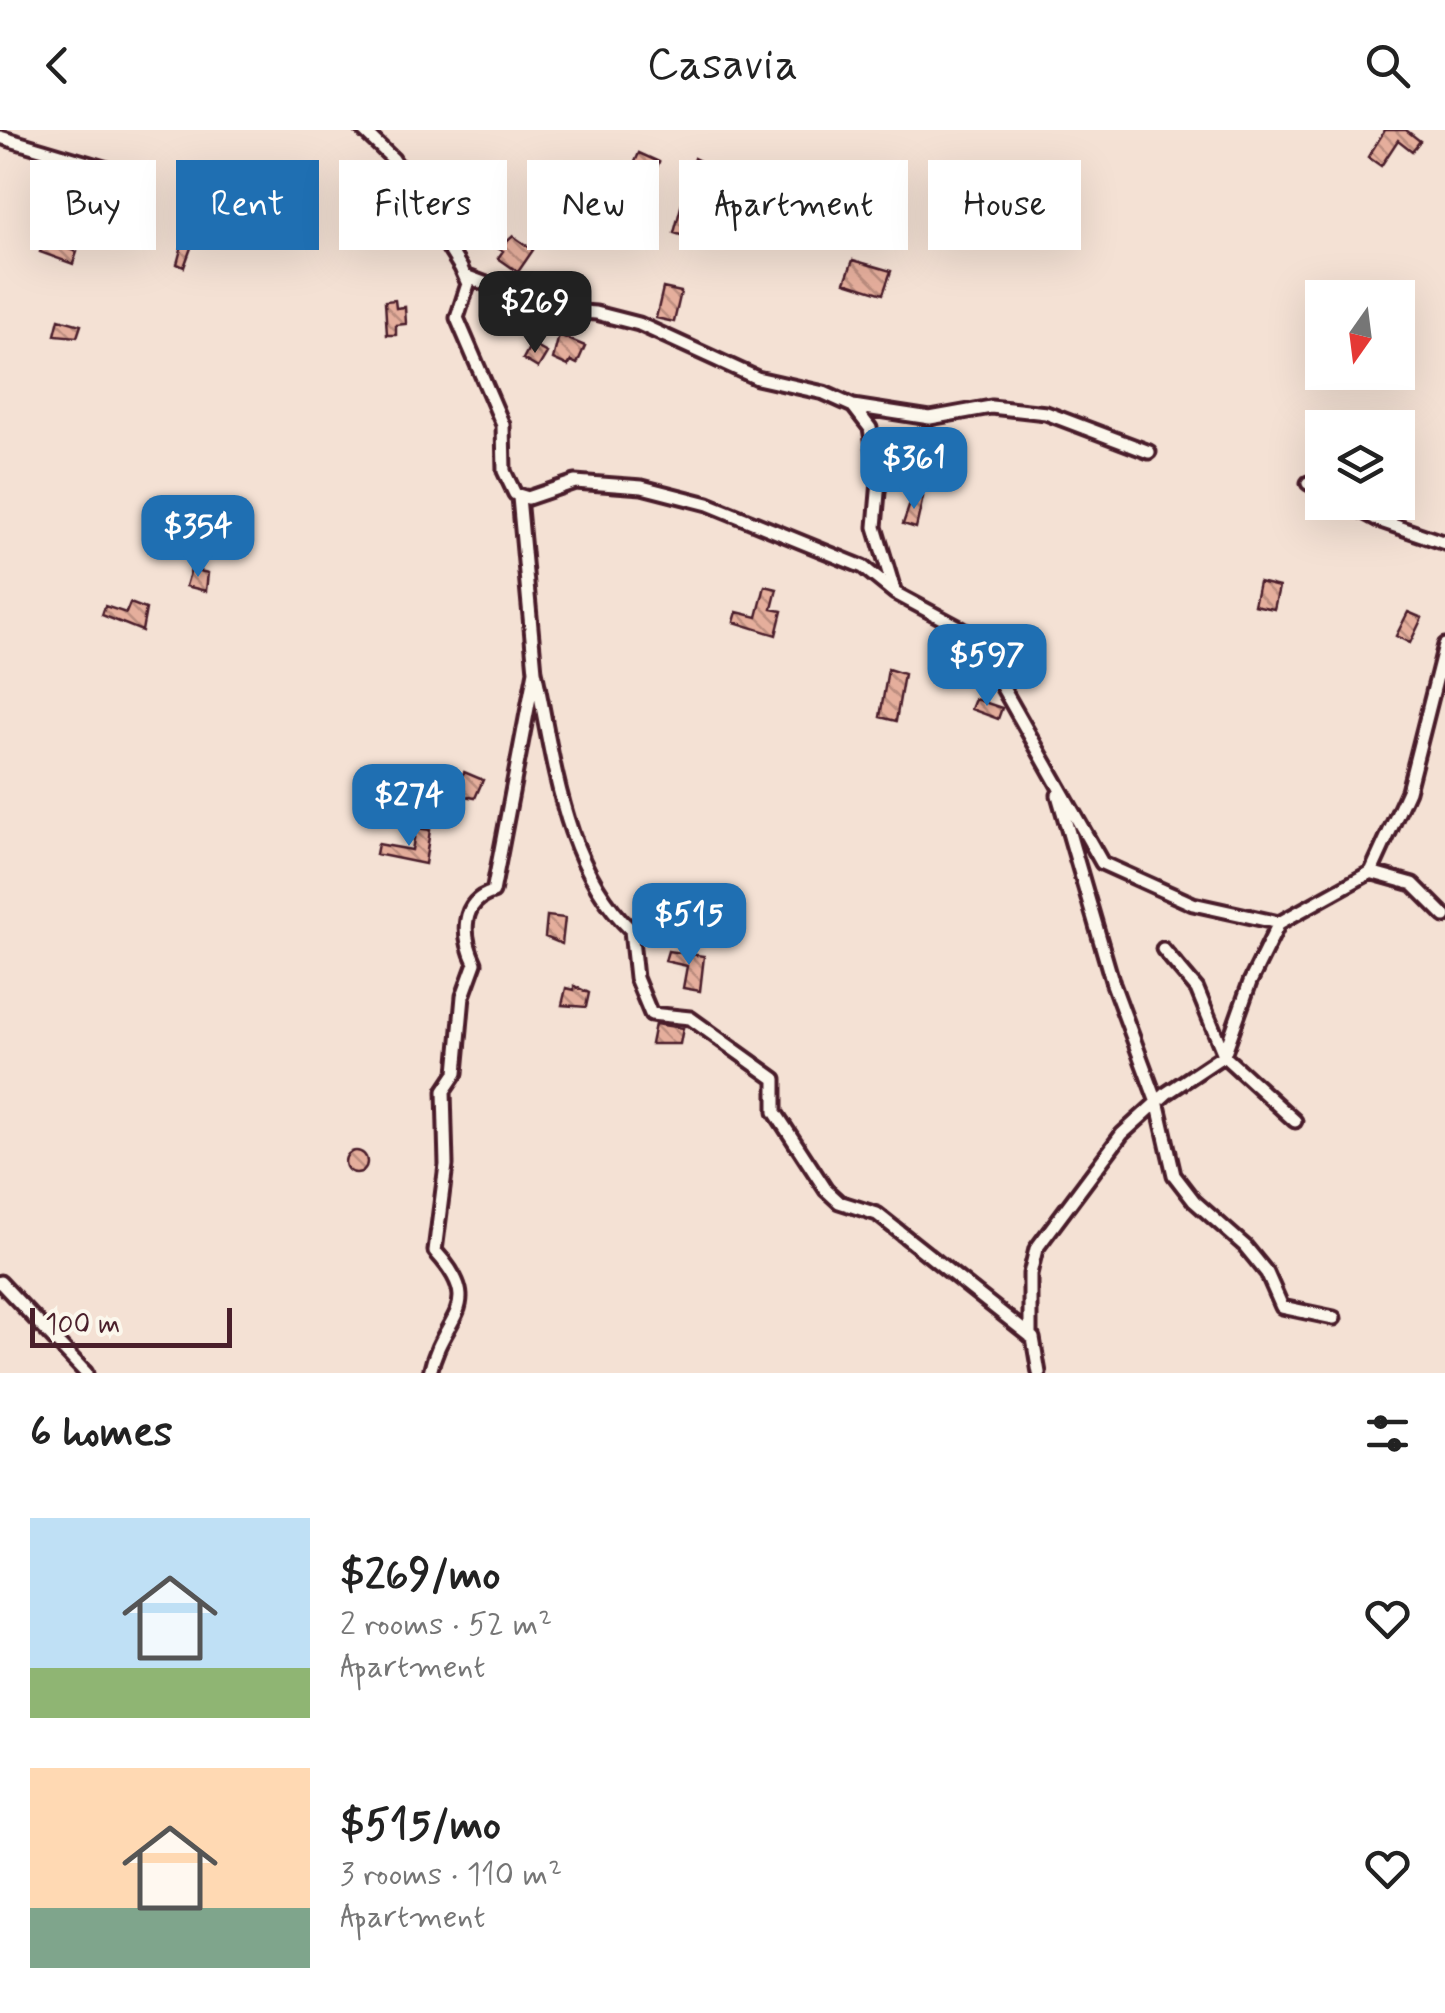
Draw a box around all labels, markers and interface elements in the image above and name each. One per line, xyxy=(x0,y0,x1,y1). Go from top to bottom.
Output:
text: Casavia xyxy=(647,36,798,95)
icon: back xyxy=(30,38,85,93)
icon: search xyxy=(1360,38,1415,93)
chip: Buy xyxy=(30,160,156,250)
chip: Rent xyxy=(176,160,319,250)
chip: Filters xyxy=(339,160,507,250)
chip: New xyxy=(527,160,659,250)
chip: Apartment xyxy=(679,160,908,250)
chip: House xyxy=(928,160,1081,250)
pin: $269 xyxy=(476,271,594,356)
north arrow xyxy=(1305,280,1415,390)
map controls xyxy=(1305,280,1415,520)
text: $269 xyxy=(500,282,570,324)
button: layers xyxy=(1305,410,1415,520)
pin: $361 xyxy=(855,427,973,512)
text: $361 xyxy=(882,438,946,480)
pin: $354 xyxy=(139,495,257,580)
text: $354 xyxy=(163,506,233,548)
pin: $597 xyxy=(928,624,1046,709)
text: $597 xyxy=(950,635,1024,677)
pin: $274 xyxy=(350,764,468,849)
text: $274 xyxy=(374,775,444,817)
pin: $515 xyxy=(630,883,748,968)
text: $515 xyxy=(654,894,724,936)
scale bar xyxy=(30,1303,232,1348)
text: 100 m xyxy=(45,1307,120,1344)
text: 6 homes xyxy=(30,1406,173,1461)
icon: filters xyxy=(1360,1406,1415,1461)
text: $269/mo xyxy=(340,1549,500,1604)
icon: home xyxy=(110,1558,230,1678)
icon: heart xyxy=(1360,1591,1415,1646)
text: 2 rooms · 52 m² xyxy=(340,1604,552,1646)
text: Apartment xyxy=(340,1646,485,1688)
text: $515/mo xyxy=(340,1799,501,1854)
icon: home xyxy=(110,1808,230,1928)
icon: heart xyxy=(1360,1841,1415,1896)
text: 3 rooms · 110 m² xyxy=(340,1854,562,1896)
text: Apartment xyxy=(340,1896,485,1938)

